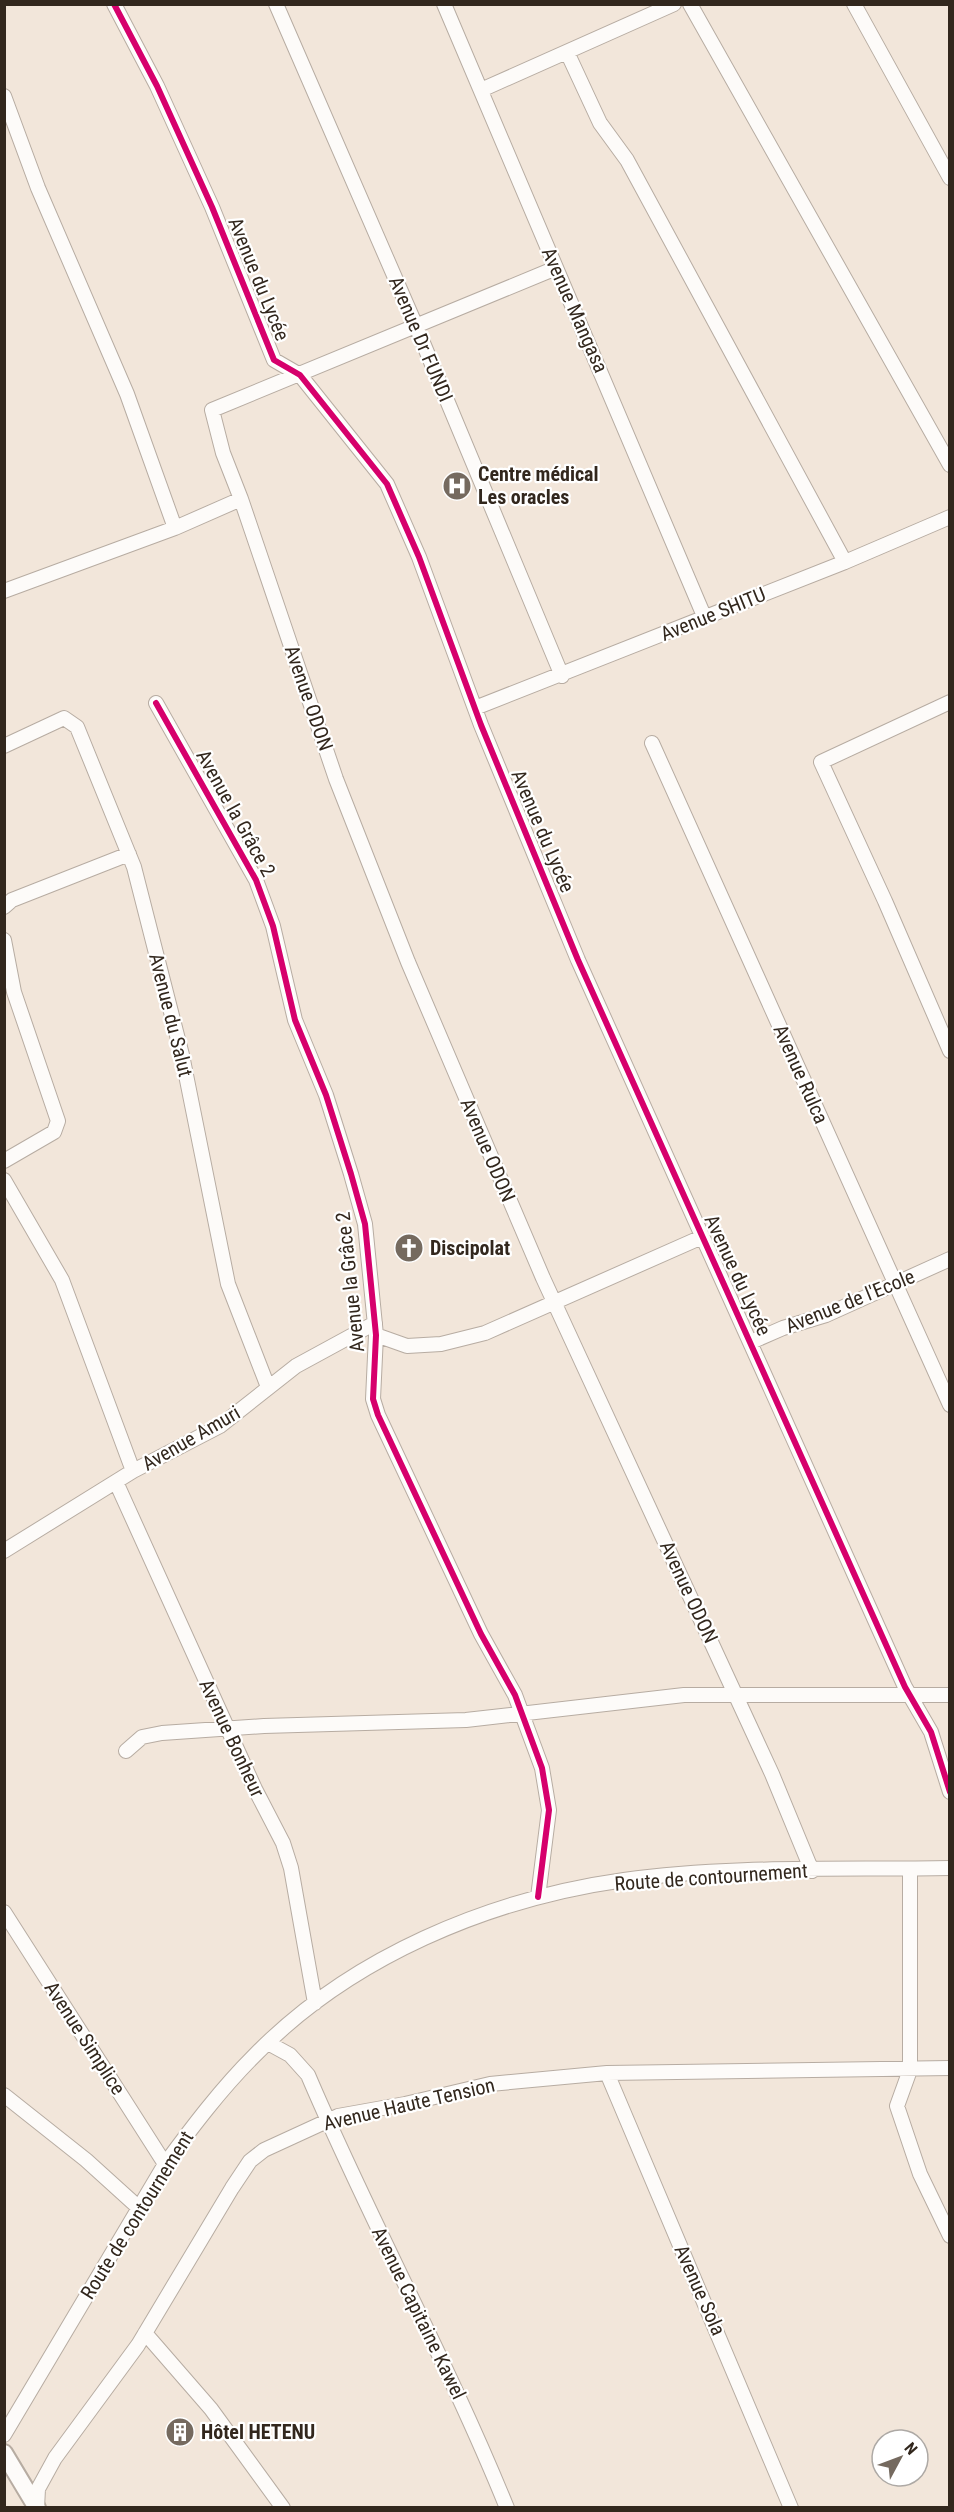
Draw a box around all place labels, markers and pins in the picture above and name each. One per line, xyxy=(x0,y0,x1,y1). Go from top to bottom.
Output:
place label: Centre médical Les oracles xyxy=(478,462,599,509)
hospital icon: Centre médical Les oracles xyxy=(441,470,473,502)
church icon: Discipolat xyxy=(393,1232,425,1264)
place label: Discipolat xyxy=(430,1236,510,1260)
building icon: Hôtel HETENU xyxy=(164,2416,196,2448)
place label: Hôtel HETENU xyxy=(201,2420,315,2444)

